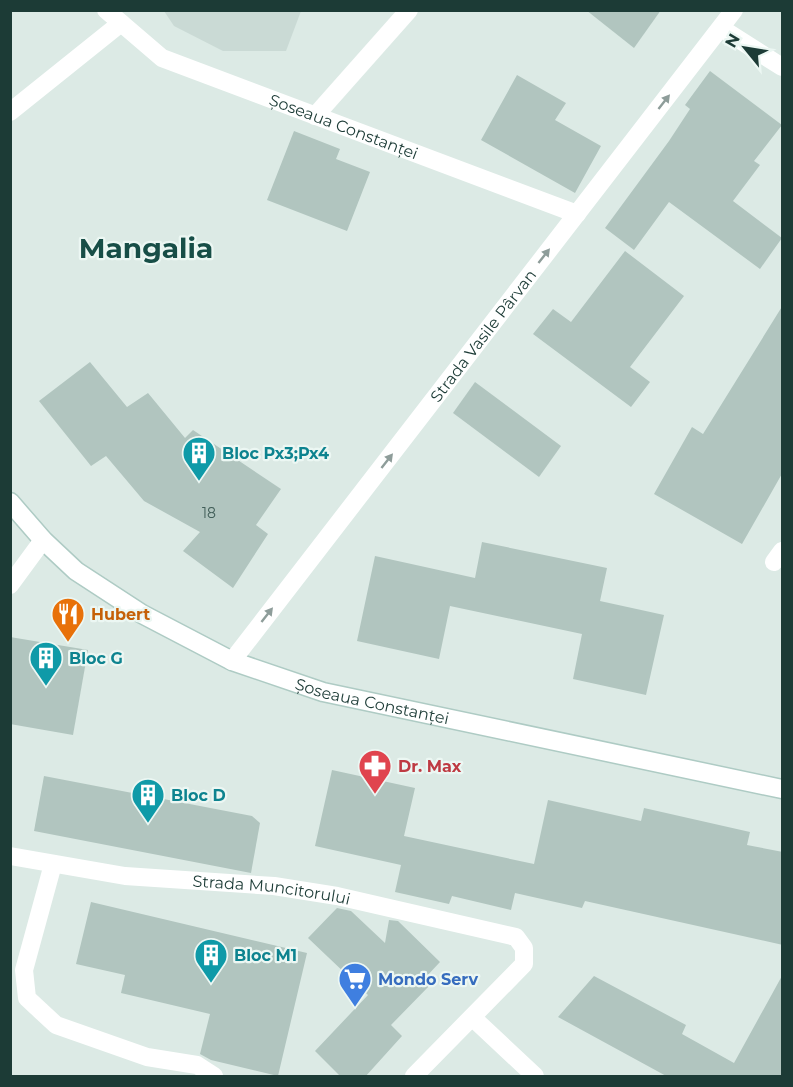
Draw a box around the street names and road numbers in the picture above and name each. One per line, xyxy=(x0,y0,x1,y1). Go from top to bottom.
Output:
street label: Șoseaua Constanței xyxy=(266,90,421,163)
street label: Strada Vasile Pârvan xyxy=(426,266,540,406)
street label: Șoseaua Constanței xyxy=(292,674,451,728)
street label: Strada Muncitorului xyxy=(192,872,352,909)

